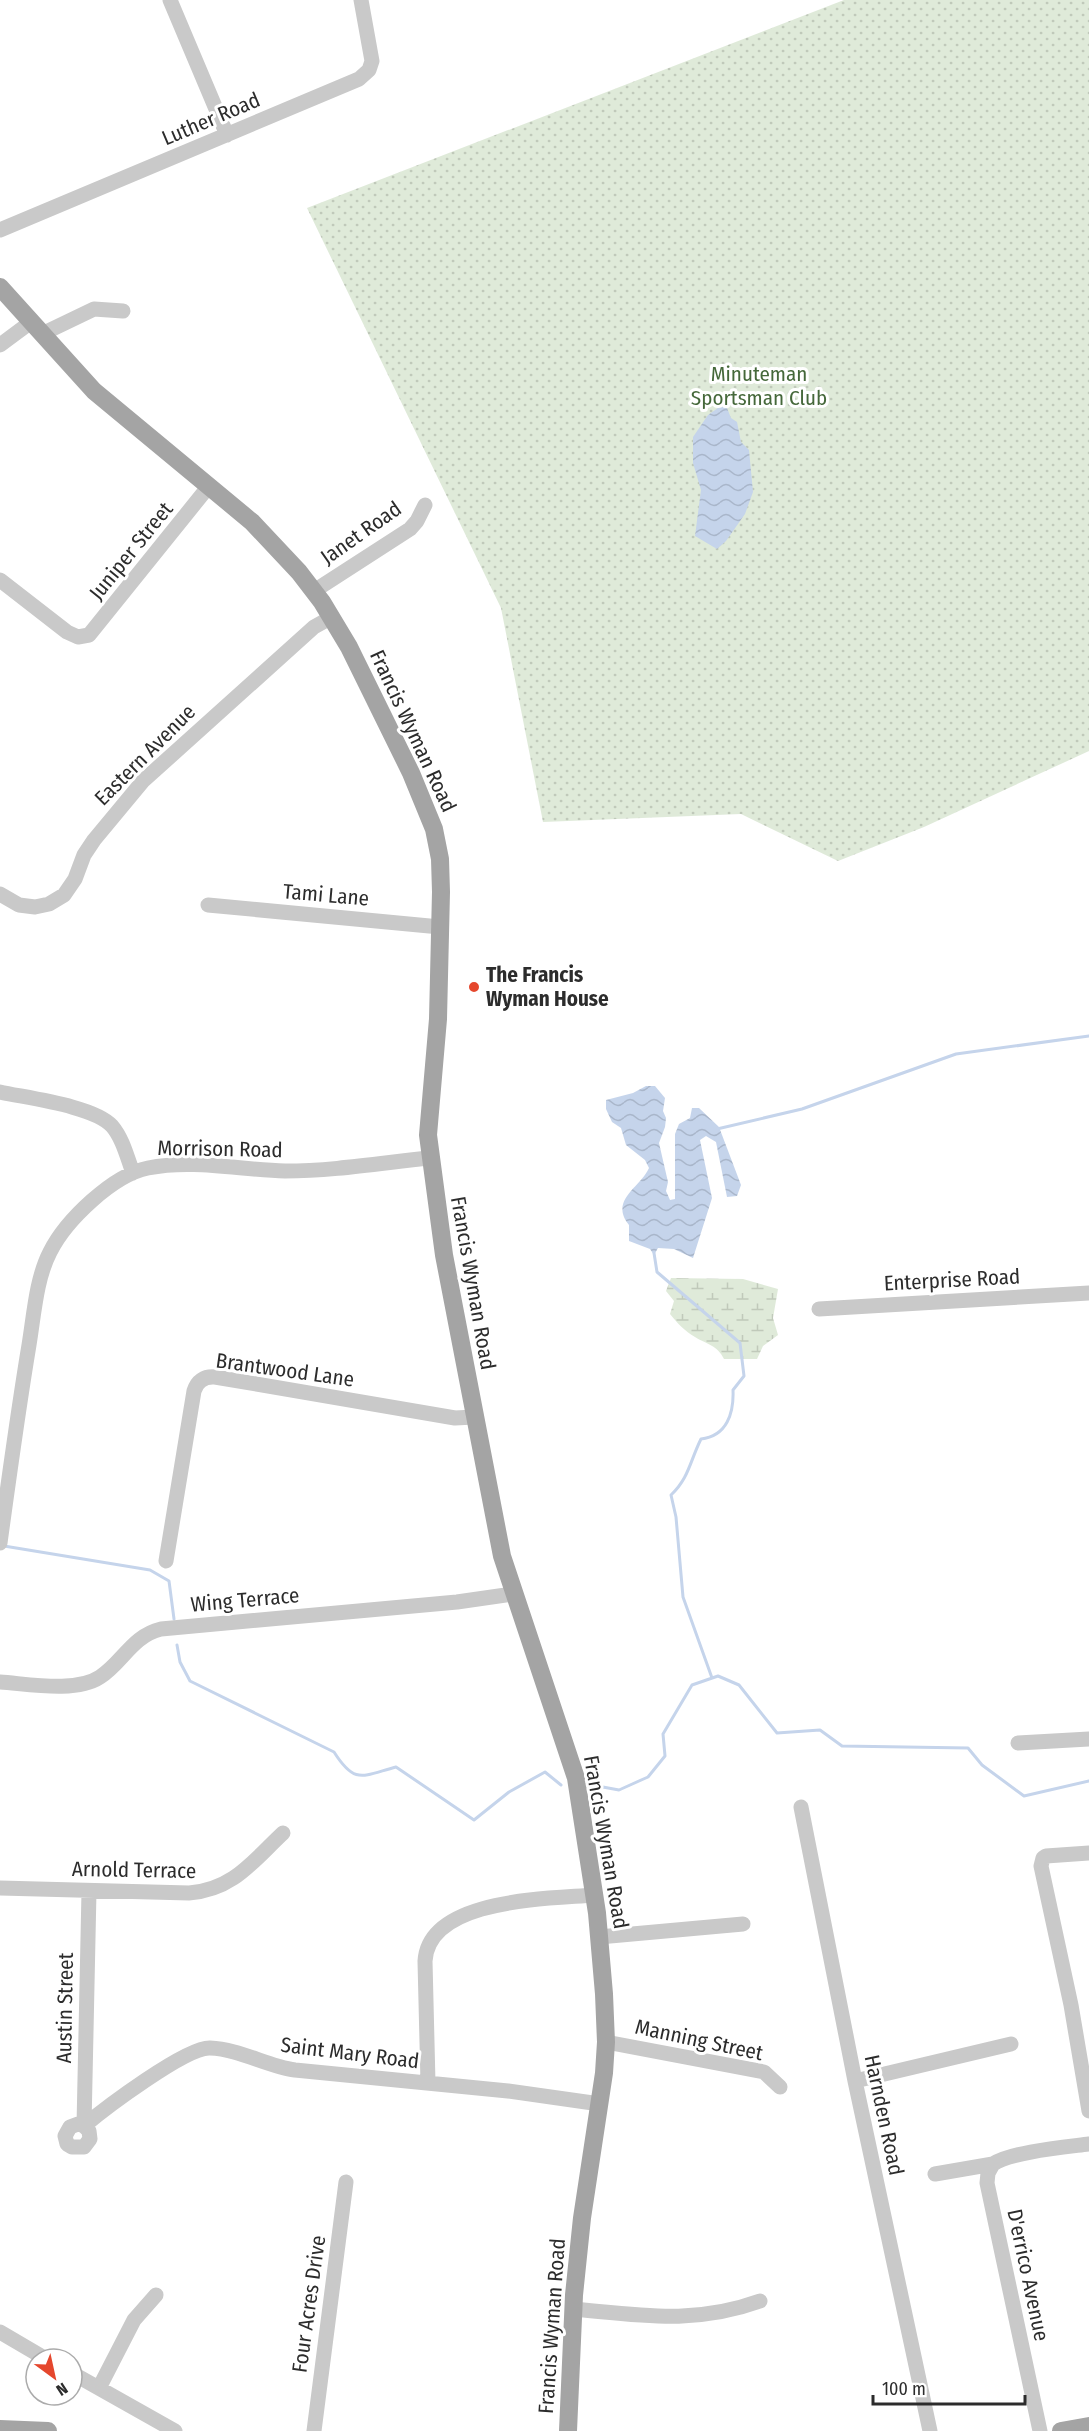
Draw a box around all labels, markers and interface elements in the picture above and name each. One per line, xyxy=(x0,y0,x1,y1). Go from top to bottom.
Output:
street label: Luther Road xyxy=(158,87,264,151)
park label: Minuteman Sportsman Club xyxy=(691,361,827,411)
street label: Janet Road xyxy=(316,496,406,570)
street label: Juniper Street xyxy=(84,497,178,605)
street label: Francis Wyman Road xyxy=(364,646,462,816)
street label: Eastern Avenue xyxy=(89,699,201,811)
street label: Tami Lane xyxy=(282,878,370,912)
place label: The Francis Wyman House xyxy=(486,962,609,1012)
marker: The Francis Wyman House xyxy=(467,980,481,994)
street label: Morrison Road xyxy=(157,1135,283,1163)
street label: Francis Wyman Road xyxy=(445,1194,501,1372)
street label: Enterprise Road xyxy=(883,1263,1021,1297)
street label: Brantwood Lane xyxy=(214,1347,356,1393)
street label: Wing Terrace xyxy=(190,1582,300,1618)
street label: Francis Wyman Road xyxy=(578,1753,634,1931)
street label: Arnold Terrace xyxy=(72,1856,196,1884)
street label: Austin Street xyxy=(51,1952,79,2064)
street label: Manning Street xyxy=(633,2014,765,2066)
street label: Saint Mary Road xyxy=(279,2032,421,2074)
street label: Harnden Road xyxy=(859,2052,909,2178)
street label: D'errico Avenue xyxy=(1001,2207,1055,2343)
street label: Four Acres Drive xyxy=(287,2234,331,2374)
street label: Francis Wyman Road xyxy=(533,2237,571,2415)
north arrow xyxy=(24,2347,84,2407)
scale bar xyxy=(873,2368,1024,2406)
text: 100 m xyxy=(882,2378,926,2400)
text: N xyxy=(53,2379,71,2400)

